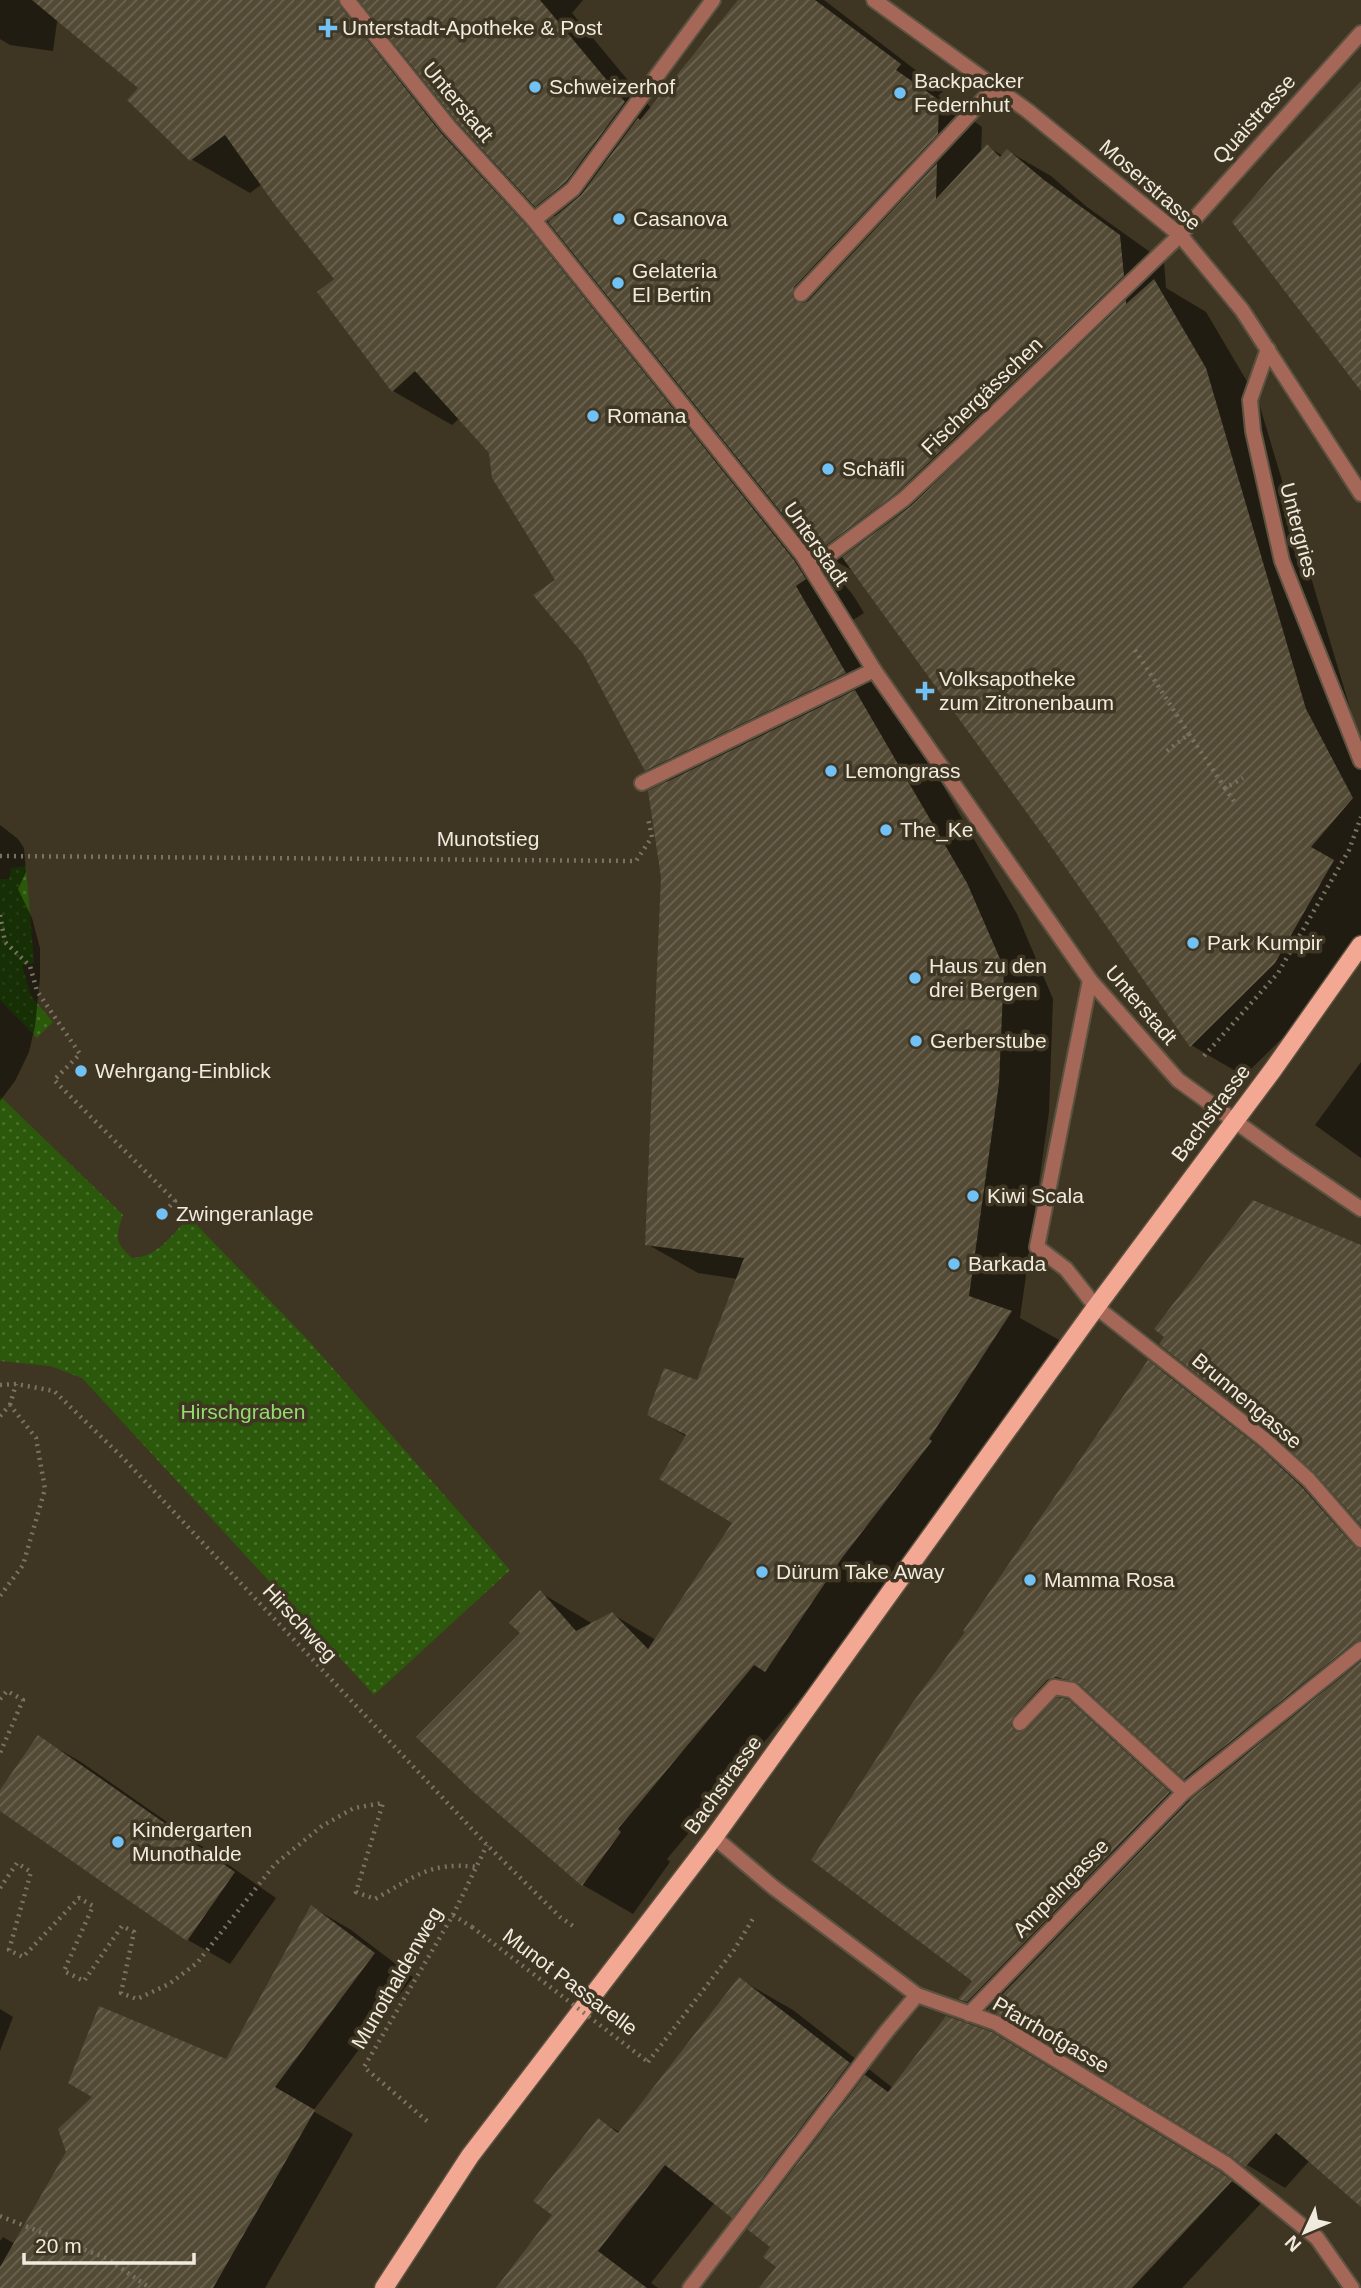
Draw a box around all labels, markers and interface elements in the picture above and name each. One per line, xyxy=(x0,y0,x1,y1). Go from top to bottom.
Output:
place label: Unterstadt-Apotheke & Post xyxy=(342,16,602,39)
marker: Unterstadt-Apotheke & Post xyxy=(320,20,336,36)
street label: Unterstadt xyxy=(418,57,498,146)
place label: Backpacker Federnhut xyxy=(914,69,1024,116)
street label: Quaistrasse xyxy=(1208,69,1300,168)
place label: Schweizerhof xyxy=(549,75,675,98)
marker: Schweizerhof xyxy=(527,79,543,95)
marker: Backpacker Federnhut xyxy=(892,85,908,101)
street label: Moserstrasse xyxy=(1095,135,1205,235)
place label: Casanova xyxy=(633,207,728,230)
marker: Casanova xyxy=(611,211,627,227)
place label: Gelateria El Bertin xyxy=(632,259,718,306)
marker: Gelateria El Bertin xyxy=(610,275,626,291)
street label: Fischergässchen xyxy=(917,332,1047,459)
place label: Romana xyxy=(607,404,687,427)
marker: Romana xyxy=(585,408,601,424)
place label: Schäfli xyxy=(842,457,905,480)
marker: Schäfli xyxy=(820,461,836,477)
street label: Untergries xyxy=(1276,480,1323,580)
street label: Unterstadt xyxy=(779,497,854,590)
place label: Volksapotheke zum Zitronenbaum xyxy=(939,667,1114,714)
marker: Volksapotheke zum Zitronenbaum xyxy=(917,683,933,699)
place label: Lemongrass xyxy=(845,759,961,782)
marker: Lemongrass xyxy=(823,763,839,779)
place label: The_Ke xyxy=(900,818,974,842)
marker: The_Ke xyxy=(878,822,894,838)
street label: Munotstieg xyxy=(437,827,539,850)
place label: Park Kumpir xyxy=(1207,931,1323,954)
marker: Park Kumpir xyxy=(1185,935,1201,951)
place label: Haus zu den drei Bergen xyxy=(929,954,1047,1001)
street label: Unterstadt xyxy=(1101,961,1182,1049)
marker: Haus zu den drei Bergen xyxy=(907,970,923,986)
place label: Gerberstube xyxy=(930,1029,1047,1052)
marker: Gerberstube xyxy=(908,1033,924,1049)
place label: Wehrgang-Einblick xyxy=(95,1059,271,1082)
street label: Bachstrasse xyxy=(1167,1060,1255,1166)
marker: Wehrgang-Einblick xyxy=(73,1063,89,1079)
place label: Kiwi Scala xyxy=(987,1184,1084,1207)
marker: Kiwi Scala xyxy=(965,1188,981,1204)
place label: Zwingeranlage xyxy=(176,1202,314,1225)
marker: Zwingeranlage xyxy=(154,1206,170,1222)
place label: Barkada xyxy=(968,1252,1047,1275)
marker: Barkada xyxy=(946,1256,962,1272)
street label: Brunnengasse xyxy=(1188,1348,1307,1453)
park label: Hirschgraben xyxy=(181,1400,305,1423)
place label: Dürum Take Away xyxy=(776,1560,945,1583)
marker: Dürum Take Away xyxy=(754,1564,770,1580)
place label: Mamma Rosa xyxy=(1044,1568,1175,1591)
marker: Mamma Rosa xyxy=(1022,1572,1038,1588)
street label: Hirschweg xyxy=(259,1579,342,1666)
street label: Bachstrasse xyxy=(679,1731,766,1838)
place label: Kindergarten Munothalde xyxy=(132,1818,252,1865)
marker: Kindergarten Munothalde xyxy=(110,1834,126,1850)
street label: Ampelngasse xyxy=(1008,1834,1113,1941)
street label: Munothaldenweg xyxy=(347,1903,447,2053)
street label: Munot Passarelle xyxy=(499,1924,642,2040)
street label: Pfarrhofgasse xyxy=(989,1992,1114,2077)
north arrow xyxy=(1270,2197,1340,2267)
scale bar xyxy=(24,2222,194,2266)
text: N xyxy=(1281,2231,1305,2256)
text: 20 m xyxy=(35,2234,82,2257)

